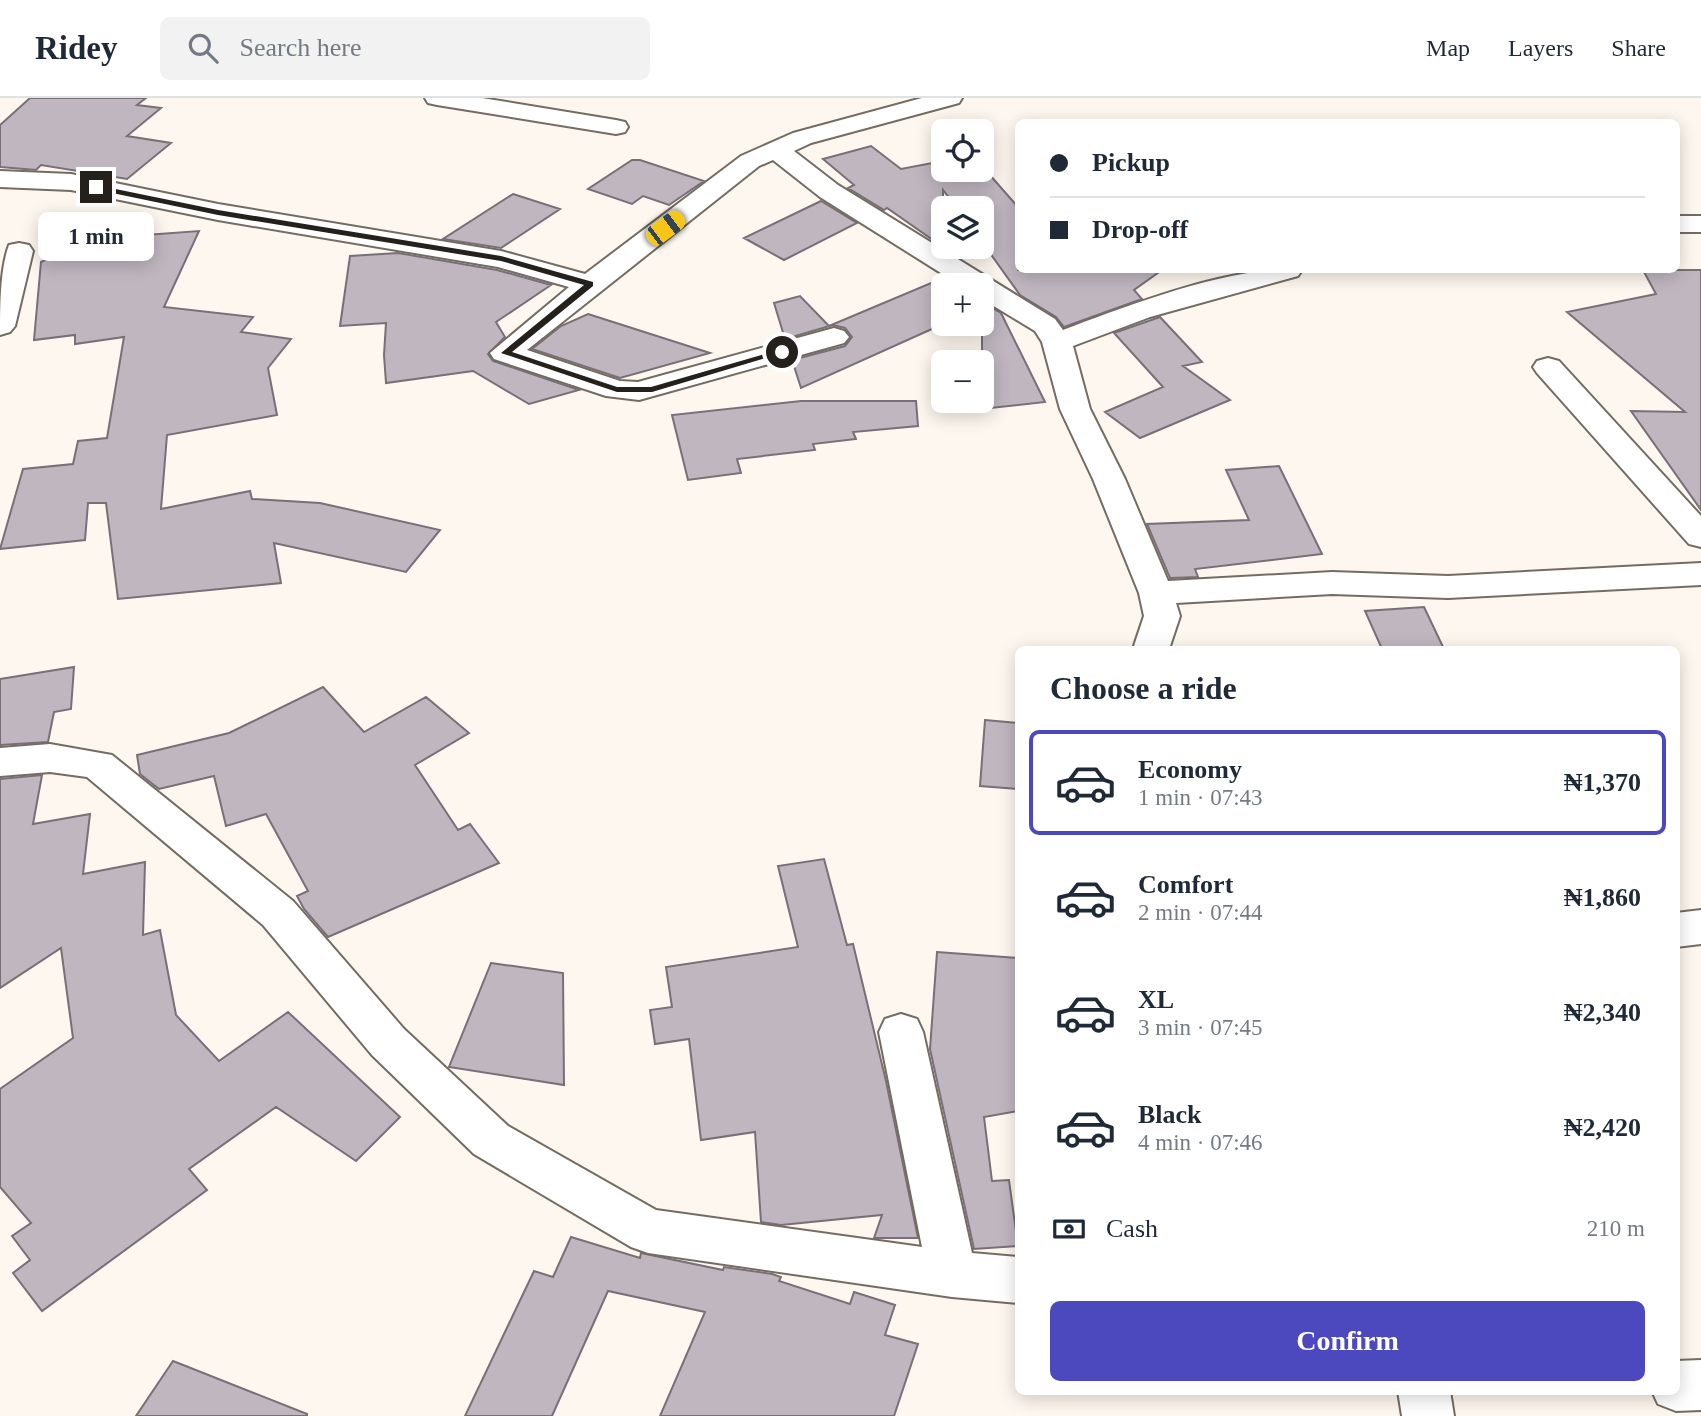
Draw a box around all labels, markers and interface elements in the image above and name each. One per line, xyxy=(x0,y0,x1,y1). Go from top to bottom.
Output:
search box xyxy=(160,17,650,80)
icon: search xyxy=(184,29,222,67)
text: Ridey xyxy=(35,30,118,66)
text: Search here xyxy=(240,33,361,62)
text: Map xyxy=(1426,35,1470,61)
text: Layers xyxy=(1508,35,1573,61)
text: Share xyxy=(1611,35,1666,61)
map controls xyxy=(931,119,994,413)
button: locate xyxy=(931,119,994,182)
text: Pickup xyxy=(1092,148,1170,177)
route end xyxy=(80,171,112,203)
button: layers xyxy=(931,196,994,259)
car xyxy=(642,207,689,249)
callout: 1 min xyxy=(38,212,154,260)
text: Drop-off xyxy=(1092,215,1188,244)
text: 1 min xyxy=(68,224,124,249)
button: + xyxy=(931,273,994,336)
route start xyxy=(766,336,798,368)
button: − xyxy=(931,350,994,413)
text: Choose a ride xyxy=(1050,670,1237,706)
icon: car xyxy=(1054,751,1117,814)
text: Economy xyxy=(1138,755,1242,784)
text: ₦1,370 xyxy=(1564,768,1641,797)
text: 1 min · 07:43 xyxy=(1138,785,1263,810)
icon: car xyxy=(1054,866,1117,929)
text: Comfort xyxy=(1138,870,1233,899)
text: ₦1,860 xyxy=(1564,883,1641,912)
text: 2 min · 07:44 xyxy=(1138,900,1263,925)
icon: car xyxy=(1054,981,1117,1044)
text: XL xyxy=(1138,985,1174,1014)
text: ₦2,340 xyxy=(1564,998,1641,1027)
text: 3 min · 07:45 xyxy=(1138,1015,1263,1040)
icon: car xyxy=(1054,1096,1117,1159)
text: Black xyxy=(1138,1100,1202,1129)
text: ₦2,420 xyxy=(1564,1113,1641,1142)
text: 4 min · 07:46 xyxy=(1138,1130,1263,1155)
icon: cash xyxy=(1050,1210,1088,1248)
text: Cash xyxy=(1106,1214,1158,1243)
text: 210 m xyxy=(1587,1216,1645,1241)
button: Confirm xyxy=(1050,1301,1645,1381)

